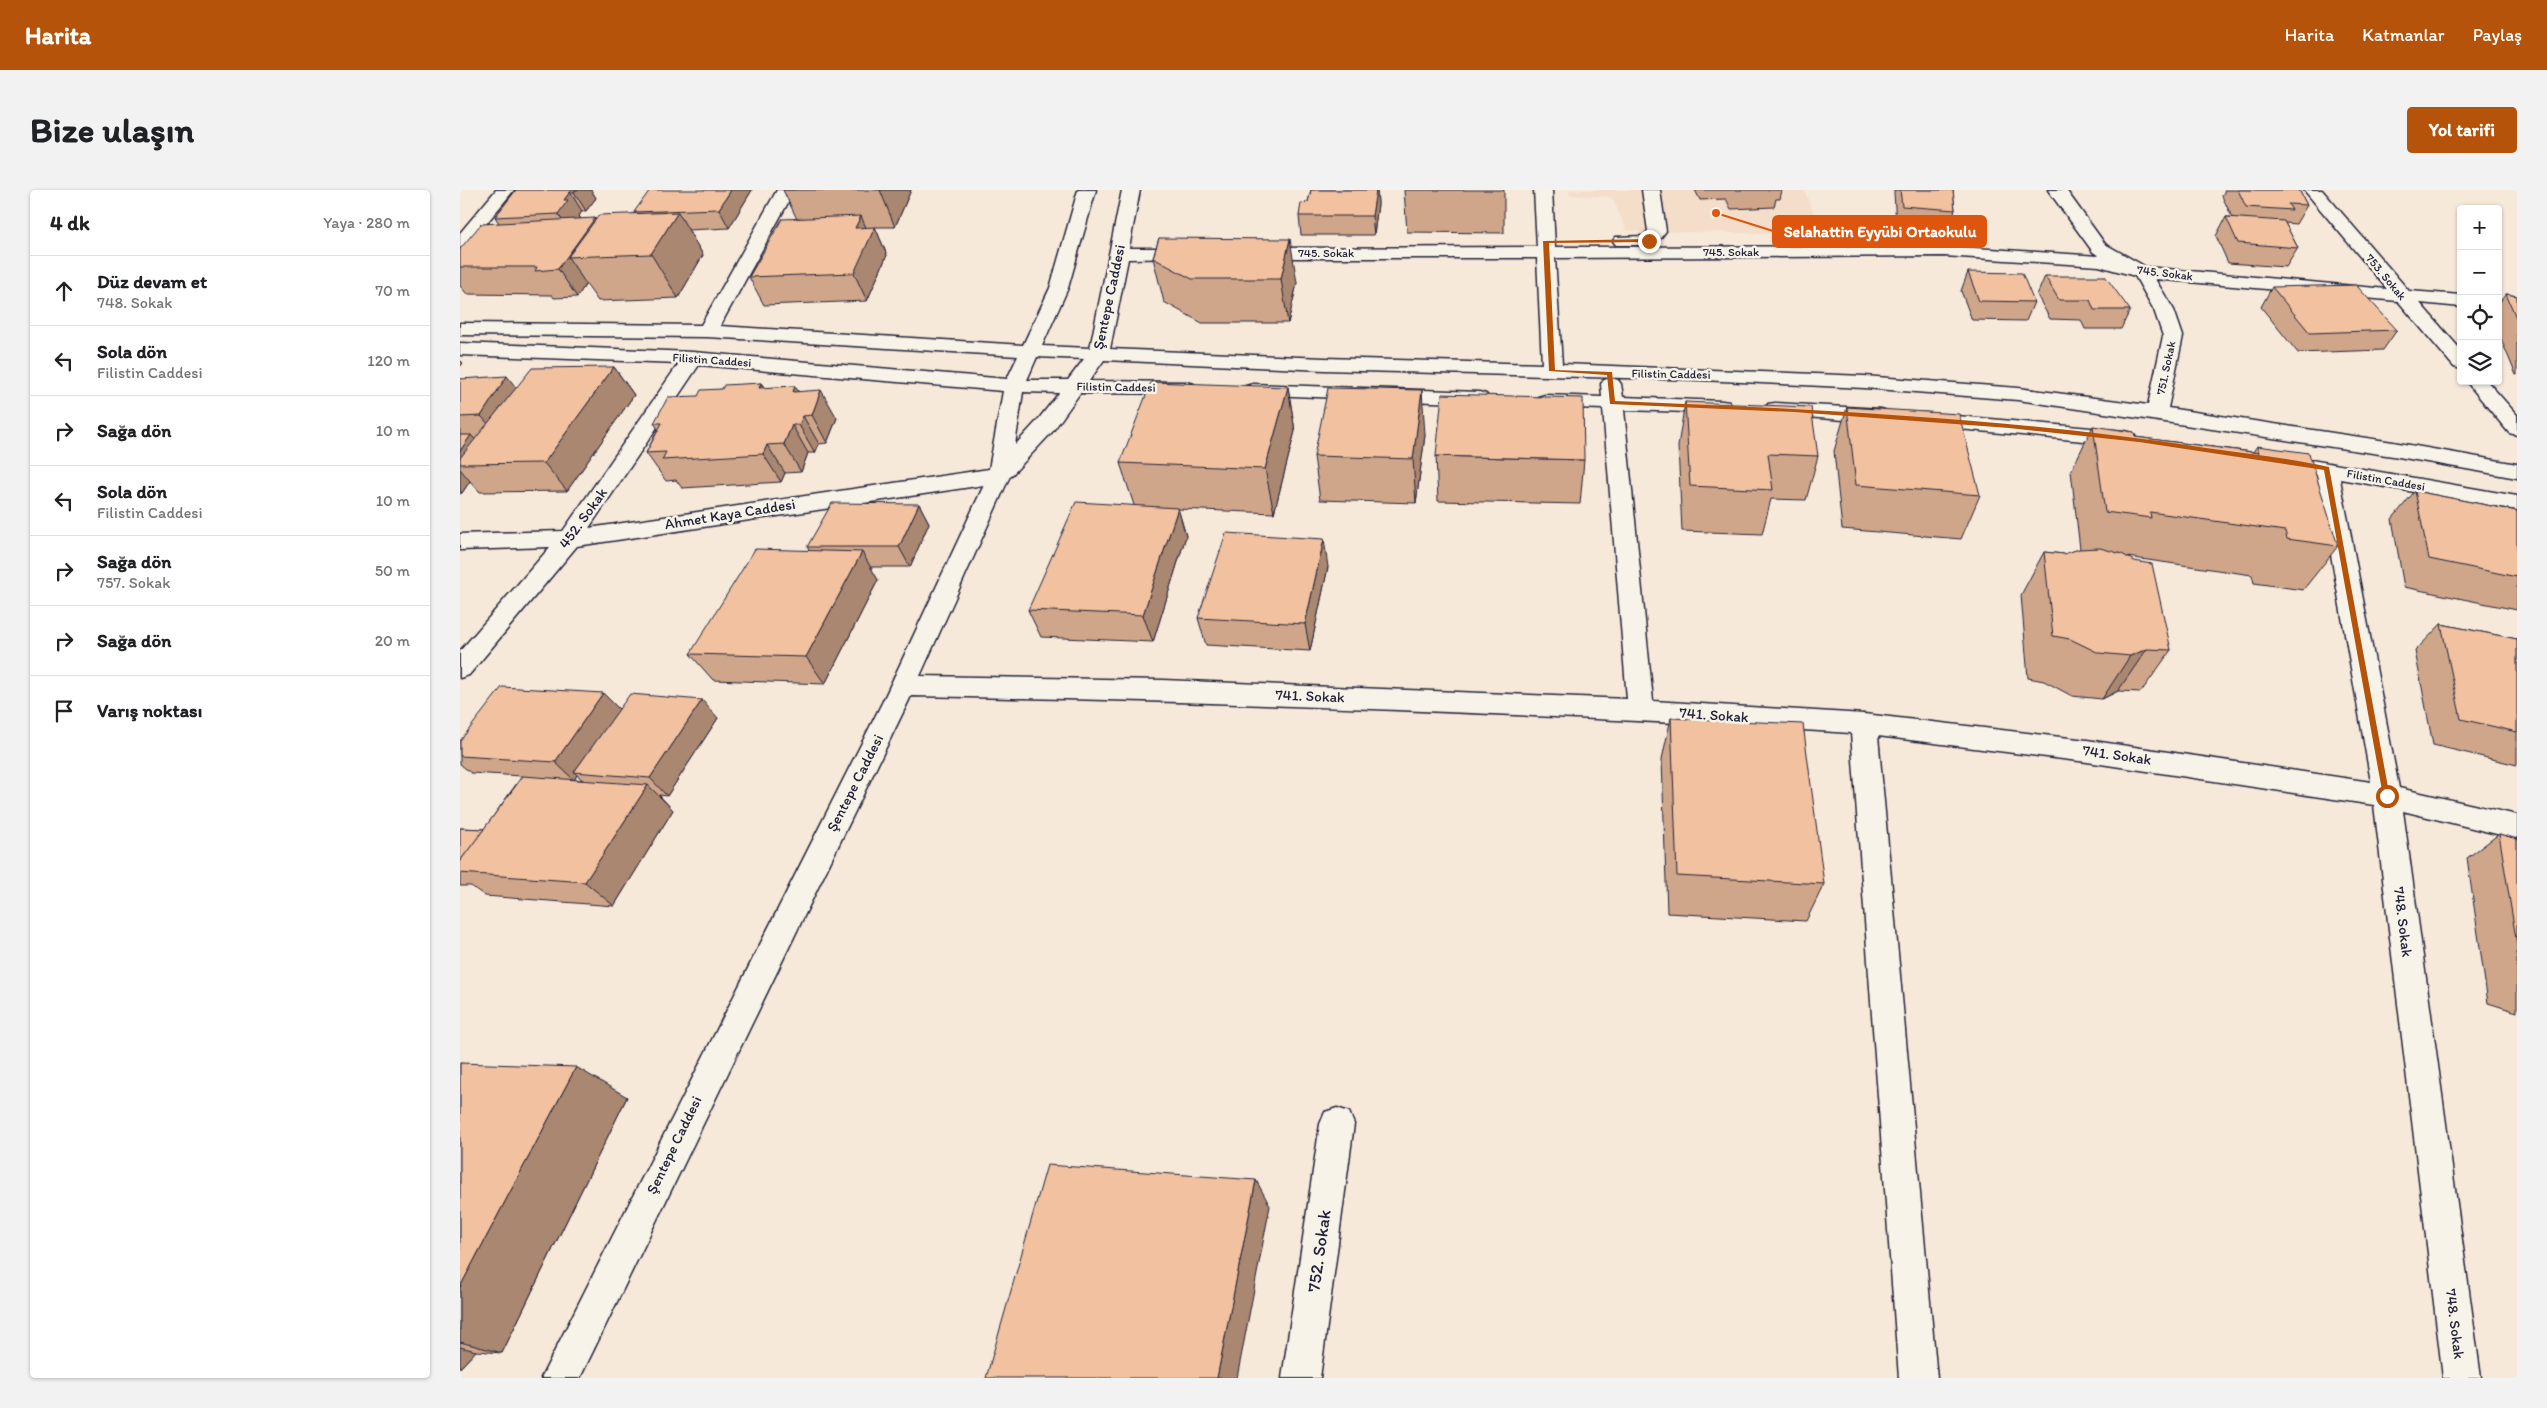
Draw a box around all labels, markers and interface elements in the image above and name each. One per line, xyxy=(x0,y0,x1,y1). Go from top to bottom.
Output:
text: Harita xyxy=(25,21,91,50)
text: Harita xyxy=(2285,24,2334,46)
text: Katmanlar xyxy=(2362,24,2445,46)
text: Paylaş xyxy=(2473,24,2522,46)
button: Yol tarifi xyxy=(2407,107,2517,153)
text: Bize ulaşın xyxy=(30,109,194,151)
map controls xyxy=(2457,205,2502,385)
button: + xyxy=(2457,205,2502,250)
text: 4 dk xyxy=(50,210,90,235)
text: Yaya · 280 m xyxy=(323,213,410,232)
callout: Selahattin Eyyübi Ortaokulu xyxy=(1773,216,1986,247)
text: Selahattin Eyyübi Ortaokulu xyxy=(1784,222,1977,242)
route end xyxy=(1638,230,1661,253)
street label: Şentepe Caddesi xyxy=(1089,243,1129,351)
street label: 745. Sokak xyxy=(1703,245,1759,259)
street label: 745. Sokak xyxy=(1298,246,1354,260)
button: − xyxy=(2457,250,2502,295)
street label: 753. Sokak xyxy=(2363,251,2409,303)
street label: 745. Sokak xyxy=(2136,263,2194,283)
text: Düz devam et xyxy=(97,270,207,293)
icon: ahead xyxy=(50,277,78,305)
text: 70 m xyxy=(375,281,410,300)
text: 748. Sokak xyxy=(97,293,172,312)
button: locate xyxy=(2457,295,2502,340)
text: Sola dön xyxy=(97,340,167,363)
street label: 751. Sokak xyxy=(2153,340,2179,396)
button: layers xyxy=(2457,340,2502,385)
icon: left xyxy=(50,347,78,375)
street label: Filistin Caddesi xyxy=(672,350,752,370)
text: 120 m xyxy=(367,351,410,370)
text: Filistin Caddesi xyxy=(97,363,202,382)
street label: Filistin Caddesi xyxy=(1631,366,1711,382)
street label: Filistin Caddesi xyxy=(1076,379,1156,395)
icon: right xyxy=(50,417,78,445)
text: Sağa dön xyxy=(97,419,171,442)
text: 10 m xyxy=(376,421,410,440)
street label: Filistin Caddesi xyxy=(2346,466,2426,494)
text: Sola dön xyxy=(97,480,167,503)
street label: 452. Sokak xyxy=(555,484,611,552)
icon: left xyxy=(50,487,78,515)
text: 10 m xyxy=(376,491,410,510)
street label: Ahmet Kaya Caddesi xyxy=(663,495,797,533)
text: Filistin Caddesi xyxy=(97,503,202,522)
text: Sağa dön xyxy=(97,550,171,573)
icon: right xyxy=(50,557,78,585)
text: 50 m xyxy=(375,561,410,580)
text: 757. Sokak xyxy=(97,573,170,592)
icon: right xyxy=(50,627,78,655)
text: Sağa dön xyxy=(97,629,171,652)
text: 20 m xyxy=(375,631,410,650)
street label: 741. Sokak xyxy=(1275,686,1345,706)
icon: arrive xyxy=(50,697,78,725)
text: Varış noktası xyxy=(97,699,202,722)
street label: 741. Sokak xyxy=(1679,704,1750,726)
street label: Şentepe Caddesi xyxy=(823,731,887,835)
street label: 741. Sokak xyxy=(2081,741,2153,769)
route start xyxy=(2376,785,2399,808)
street label: 748. Sokak xyxy=(2390,886,2416,958)
street label: Şentepe Caddesi xyxy=(642,1093,706,1197)
street label: 752. Sokak xyxy=(1302,1208,1336,1294)
street label: 748. Sokak xyxy=(2442,1288,2468,1360)

